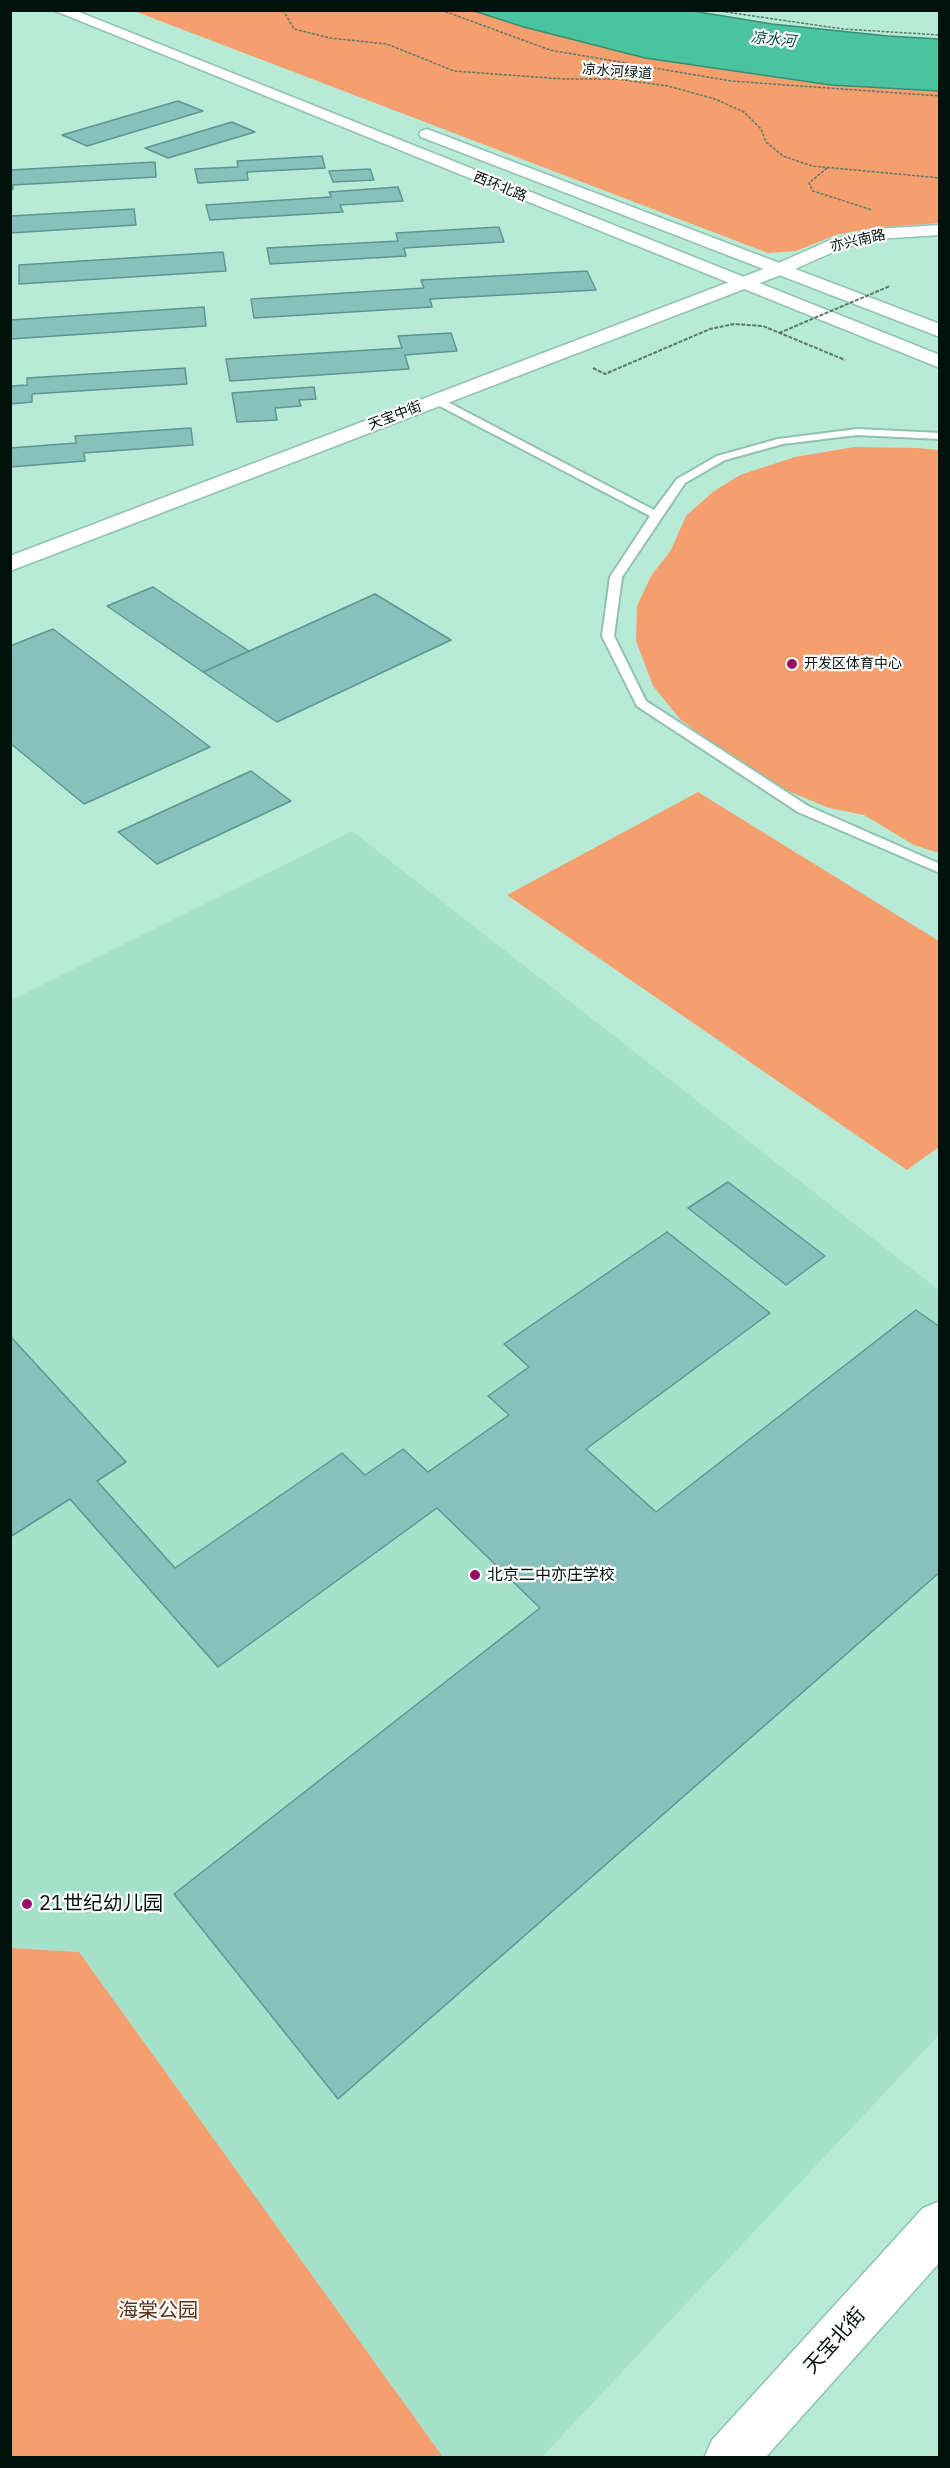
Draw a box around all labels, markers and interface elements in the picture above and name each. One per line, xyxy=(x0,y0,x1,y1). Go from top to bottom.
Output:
water label: 凉水河 xyxy=(750,29,796,51)
street label: 凉水河绿道 xyxy=(581,61,653,83)
street label: 西环北路 xyxy=(471,169,529,205)
street label: 亦兴南路 xyxy=(829,227,887,255)
street label: 天宝中街 xyxy=(366,398,424,434)
place label: 开发区体育中心 xyxy=(804,656,902,672)
marker: 开发区体育中心 xyxy=(785,657,799,671)
place label: 北京二中亦庄学校 xyxy=(487,1565,615,1585)
marker: 北京二中亦庄学校 xyxy=(468,1568,482,1582)
place label: 21世纪幼儿园 xyxy=(39,1892,163,1916)
marker: 21世纪幼儿园 xyxy=(20,1897,34,1911)
park label: 海棠公园 xyxy=(118,2299,198,2323)
street label: 天宝北街 xyxy=(799,2303,871,2379)

